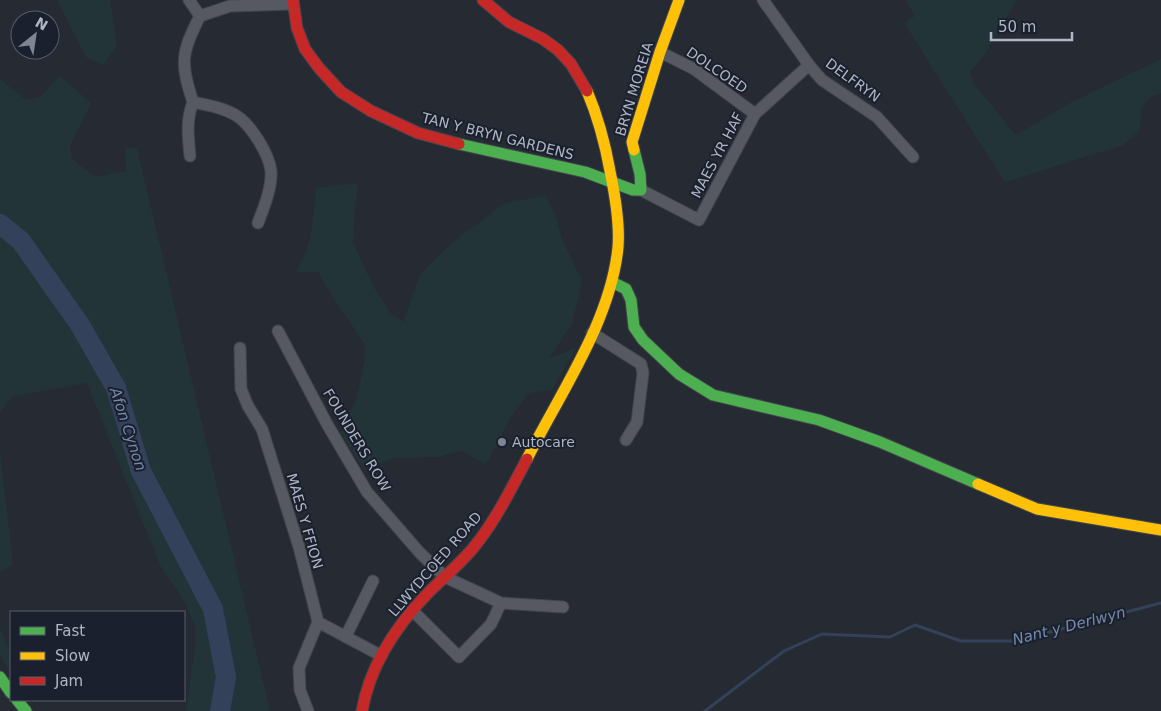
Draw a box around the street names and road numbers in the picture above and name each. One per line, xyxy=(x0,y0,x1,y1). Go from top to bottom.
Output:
street label: BRYN MOREIA xyxy=(612,40,656,138)
street label: DOLCOED xyxy=(683,44,751,96)
street label: DELFRYN xyxy=(823,55,883,105)
street label: TAN Y BRYN GARDENS xyxy=(419,109,576,163)
street label: MAES YR HAF xyxy=(688,109,746,201)
street label: FOUNDERS ROW xyxy=(320,386,394,494)
street label: MAES Y FFION xyxy=(284,471,326,571)
street label: LLWYDCOED ROAD xyxy=(385,508,485,620)

